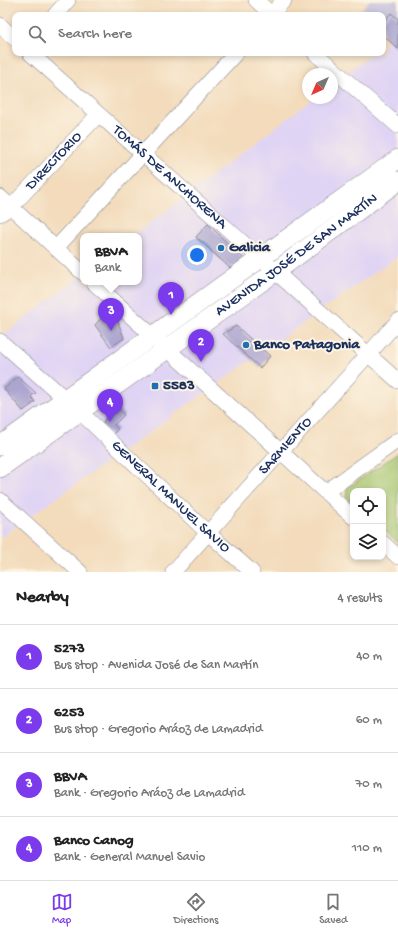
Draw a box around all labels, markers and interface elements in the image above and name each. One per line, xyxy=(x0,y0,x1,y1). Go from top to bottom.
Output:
search box xyxy=(12,12,386,56)
icon: search xyxy=(26,23,48,45)
text: Search here xyxy=(58,25,132,43)
north arrow xyxy=(302,68,338,104)
street label: TOMÁS DE ANCHORENA xyxy=(108,121,232,234)
street label: DIRECTORIO xyxy=(22,128,86,195)
street label: AVENIDA JOSÉ DE SAN MARTÍN xyxy=(212,190,382,321)
popup xyxy=(80,233,142,285)
place label: Galicia xyxy=(229,239,271,257)
text: BBVA xyxy=(95,243,127,261)
marker: Galicia xyxy=(216,243,226,253)
your location xyxy=(187,245,207,265)
text: Bank xyxy=(95,261,121,276)
pin: 1 xyxy=(158,282,184,315)
pin: 3 xyxy=(98,298,124,331)
pin: 2 xyxy=(188,329,214,362)
place label: Banco Patagonia xyxy=(253,336,360,354)
marker: Banco Patagonia xyxy=(241,340,251,350)
place label: 5583 xyxy=(163,377,195,395)
marker: 5583 xyxy=(150,381,160,391)
pin: 4 xyxy=(97,389,123,422)
street label: SARMIENTO xyxy=(255,413,316,479)
street label: GENERAL MANUEL SAVIO xyxy=(107,437,234,557)
map controls xyxy=(350,488,386,560)
button: locate xyxy=(350,488,386,524)
button: layers xyxy=(350,524,386,560)
text: Nearby xyxy=(16,588,69,608)
text: 4 results xyxy=(338,591,382,606)
text: 5273 xyxy=(54,640,85,658)
text: 1 xyxy=(26,649,32,664)
text: 40 m xyxy=(356,649,382,664)
text: Bus stop · Avenida José de San Martín xyxy=(54,658,258,673)
text: 6253 xyxy=(54,704,85,722)
text: 2 xyxy=(26,713,32,728)
text: 60 m xyxy=(356,713,382,728)
text: Bus stop · Gregorio Aráoz de Lamadrid xyxy=(54,722,263,737)
text: BBVA xyxy=(54,768,87,786)
text: 3 xyxy=(26,777,32,792)
text: 70 m xyxy=(356,777,382,792)
text: Bank · Gregorio Aráoz de Lamadrid xyxy=(54,786,245,801)
text: Banco Canog xyxy=(54,832,133,850)
text: 4 xyxy=(26,841,32,856)
text: 110 m xyxy=(352,841,382,856)
text: Bank · General Manuel Savio xyxy=(54,850,205,865)
tab: Map xyxy=(51,891,73,927)
tab: Directions xyxy=(174,891,218,927)
tab: Saved xyxy=(319,891,347,927)

